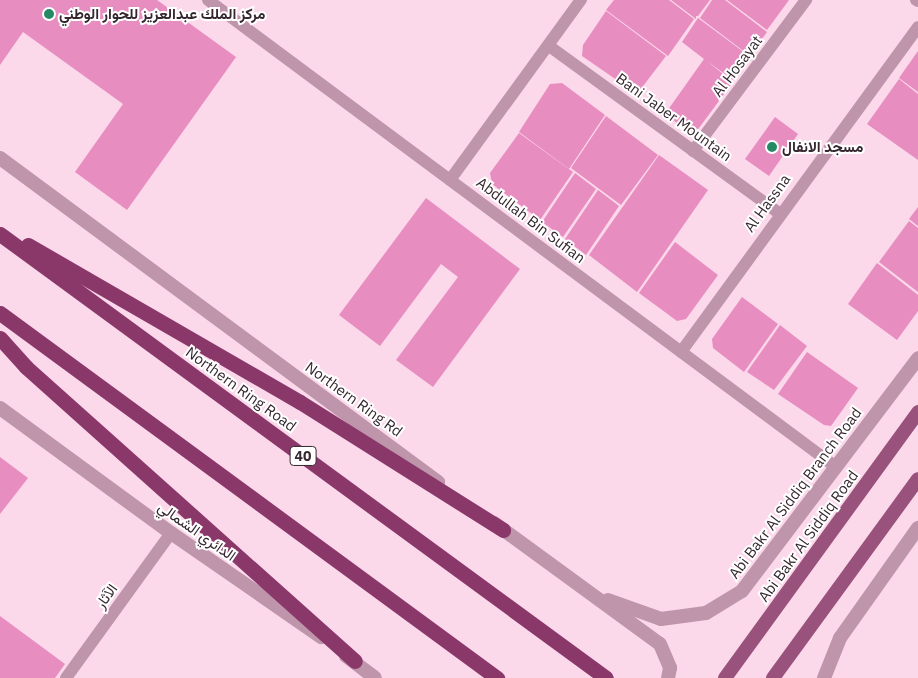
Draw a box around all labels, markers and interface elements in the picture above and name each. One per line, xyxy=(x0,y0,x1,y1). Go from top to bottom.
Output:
place label: مركز الملك عبدالعزيز للحوار الوطني xyxy=(59,5,265,23)
marker: مركز الملك عبدالعزيز للحوار الوطني xyxy=(43,8,55,20)
street label: Al Hosayat xyxy=(708,32,766,100)
street label: Bani Jaber Mountain xyxy=(613,69,735,165)
place label: مسجد الانفال xyxy=(782,138,863,156)
marker: مسجد الانفال xyxy=(766,141,778,153)
street label: Al Hassna xyxy=(740,171,794,235)
street label: Abdullah Bin Sufian xyxy=(473,173,589,267)
street label: Northern Ring Road xyxy=(182,343,300,435)
street label: Northern Ring Rd xyxy=(302,358,406,440)
street label: Abi Bakr Al Siddiq Branch Road xyxy=(725,404,865,582)
road number: 40 xyxy=(289,444,317,468)
street label: Abi Bakr Al Siddiq Road xyxy=(754,467,862,605)
street label: الدائري الشمالي xyxy=(155,498,239,564)
street label: الآثار xyxy=(91,580,121,612)

